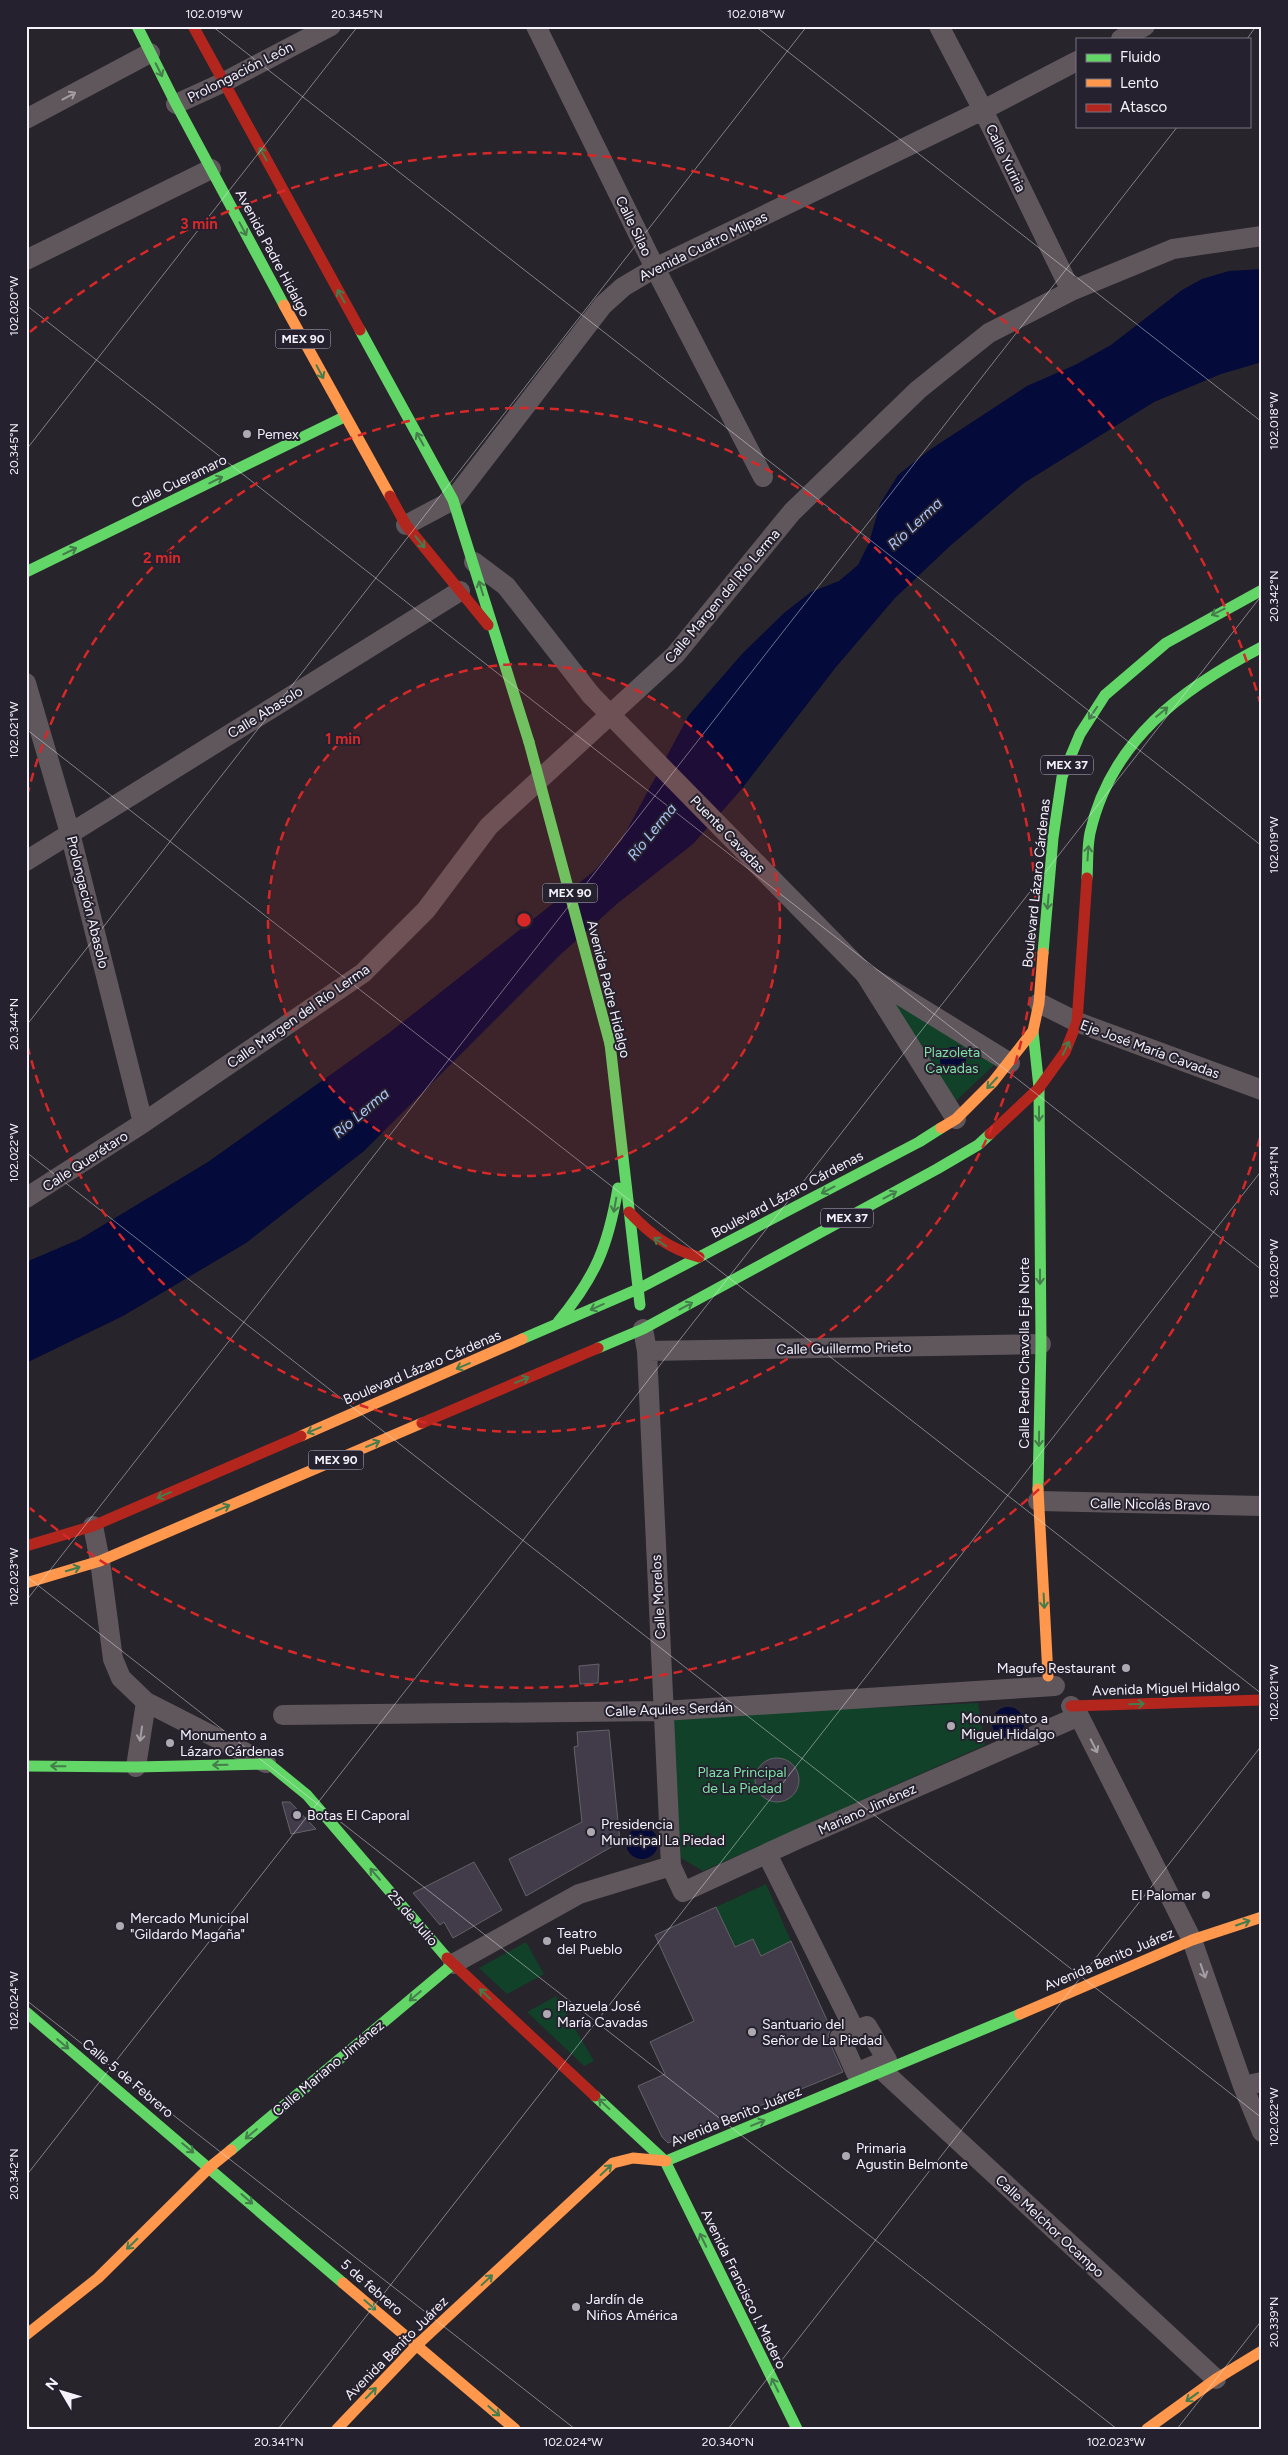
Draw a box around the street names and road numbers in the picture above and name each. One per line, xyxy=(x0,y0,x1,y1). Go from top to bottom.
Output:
street label: Prolongación León xyxy=(185,38,296,106)
street label: Calle Yuriria xyxy=(982,121,1029,195)
street label: Avenida Padre Hidalgo xyxy=(232,187,313,320)
street label: Calle Silao xyxy=(612,193,655,259)
street label: Avenida Cuatro Milpas xyxy=(636,208,770,285)
road number: MEX 90 xyxy=(276,329,330,348)
street label: Calle Cueramaro xyxy=(129,451,230,512)
street label: Calle Margen del Río Lerma xyxy=(661,526,784,667)
street label: Calle Abasolo xyxy=(225,683,306,742)
road number: MEX 37 xyxy=(1041,756,1093,774)
street label: Puente Cavadas xyxy=(686,792,769,877)
street label: Boulevard Lázaro Cárdenas xyxy=(1019,798,1054,968)
street label: Prolongación Abasolo xyxy=(63,834,112,970)
road number: MEX 90 xyxy=(542,884,598,902)
street label: Avenida Padre Hidalgo xyxy=(583,918,634,1060)
street label: Calle Margen del Río Lerma xyxy=(224,961,373,1072)
street label: Eje José María Cavadas xyxy=(1078,1016,1222,1083)
street label: Calle Querétaro xyxy=(39,1127,131,1195)
street label: Boulevard Lázaro Cárdenas xyxy=(708,1147,866,1242)
road number: MEX 37 xyxy=(821,1208,873,1228)
street label: Calle Pedro Chavolla Eje Norte xyxy=(1016,1257,1033,1449)
street label: Boulevard Lázaro Cárdenas xyxy=(341,1326,504,1408)
street label: Calle Guillermo Prieto xyxy=(776,1339,912,1358)
road number: MEX 90 xyxy=(308,1450,364,1470)
street label: Calle Nicolás Bravo xyxy=(1090,1495,1210,1514)
street label: Calle Morelos xyxy=(648,1554,669,1640)
street label: Avenida Miguel Hidalgo xyxy=(1092,1677,1240,1700)
street label: Calle Aquiles Serdán xyxy=(605,1699,733,1720)
street label: Mariano Jiménez xyxy=(815,1780,919,1839)
street label: 25 de Julio xyxy=(384,1887,441,1950)
street label: Avenida Benito Juárez xyxy=(1042,1924,1177,1995)
street label: Calle Mariano Jiménez xyxy=(269,2017,388,2120)
street label: Calle 5 de Febrero xyxy=(79,2035,177,2122)
street label: Avenida Benito Juárez xyxy=(668,2082,804,2150)
street label: Calle Melchor Ocampo xyxy=(992,2172,1108,2281)
street label: Avenida Francisco I. Madero xyxy=(697,2207,790,2372)
street label: 5 de febrero xyxy=(337,2256,406,2319)
street label: Avenida Benito Juárez xyxy=(341,2293,452,2404)

